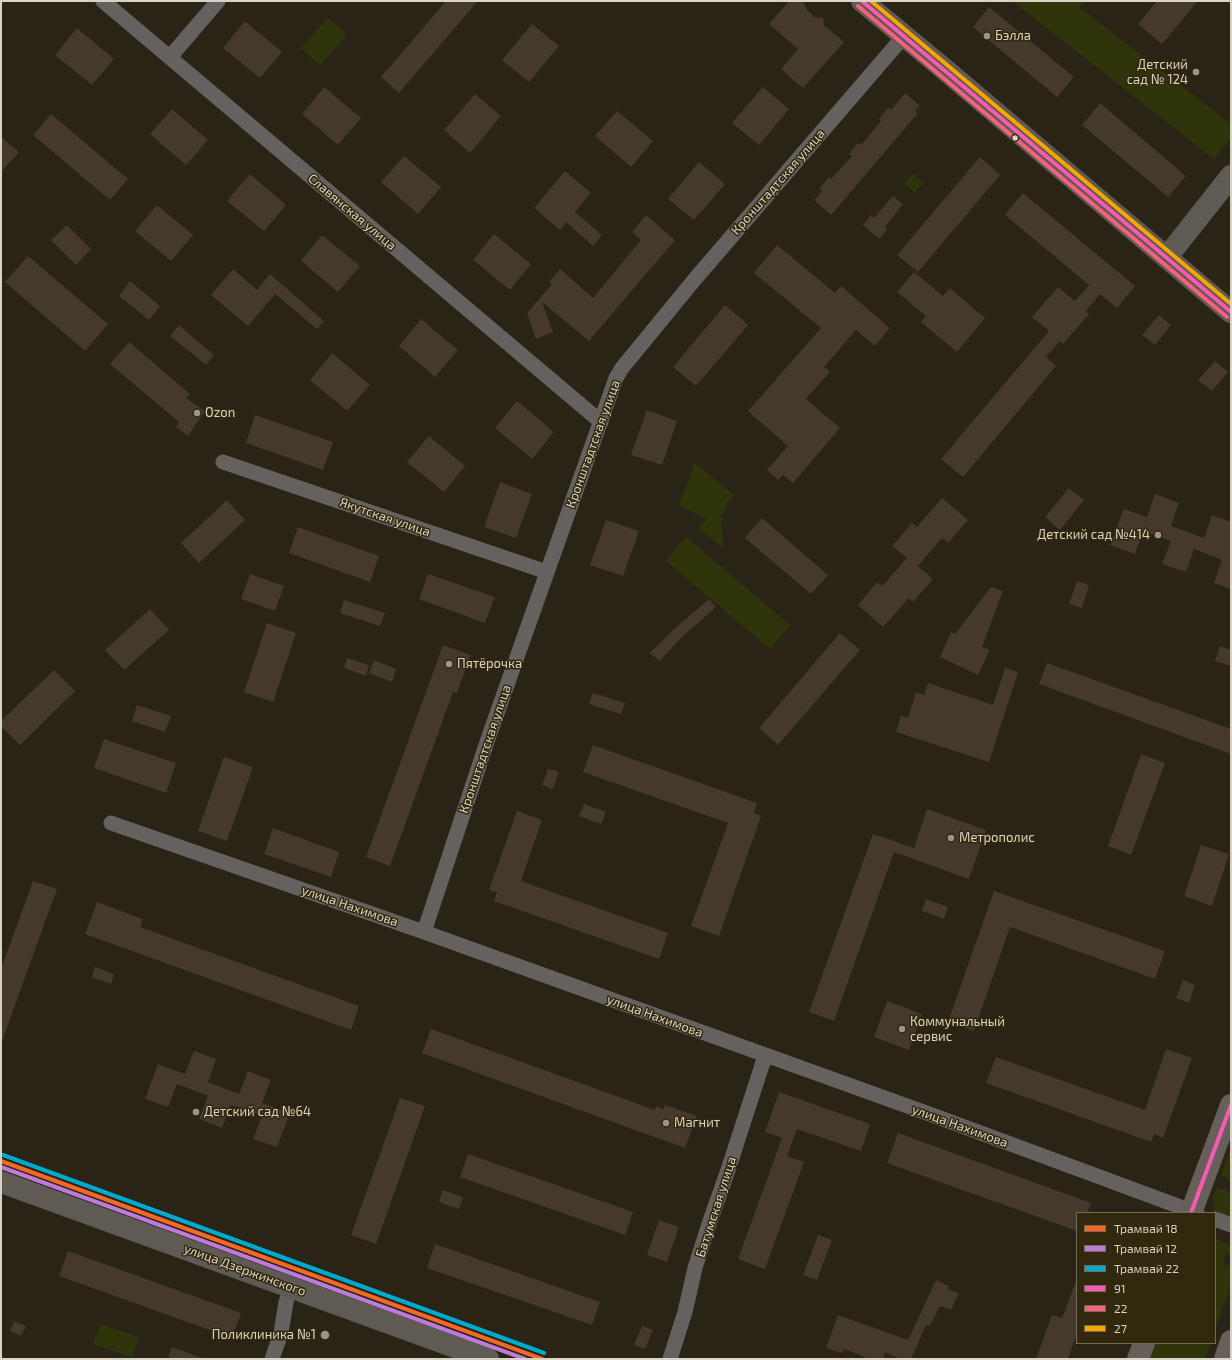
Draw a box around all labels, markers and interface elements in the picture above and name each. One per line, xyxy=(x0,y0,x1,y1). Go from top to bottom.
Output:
place label: Бэлла xyxy=(995,28,1031,44)
marker: Бэлла xyxy=(982,31,992,41)
place label: Детский сад № 124 xyxy=(1127,57,1188,88)
marker: Детский сад № 124 xyxy=(1191,67,1201,77)
street label: Кронштадтская улица xyxy=(728,126,828,238)
unlabelled marker xyxy=(1010,133,1020,143)
street label: Славянская улица xyxy=(305,171,399,253)
street label: Кронштадтская улица xyxy=(563,378,623,510)
place label: Ozon xyxy=(205,405,235,421)
marker: Ozon xyxy=(192,408,202,418)
street label: Якутская улица xyxy=(338,494,432,540)
place label: Детский сад №414 xyxy=(1037,527,1150,543)
marker: Детский сад №414 xyxy=(1153,530,1163,540)
place label: Пятёрочка xyxy=(457,656,522,672)
marker: Пятёрочка xyxy=(444,659,454,669)
street label: Кронштадтская улица xyxy=(456,683,514,815)
place label: Метрополис xyxy=(959,830,1035,846)
marker: Метрополис xyxy=(946,833,956,843)
street label: улица Нахимова xyxy=(300,882,400,930)
street label: улица Нахимова xyxy=(605,991,705,1041)
place label: Коммунальный сервис xyxy=(910,1014,1005,1045)
marker: Коммунальный сервис xyxy=(897,1024,907,1034)
street label: улица Нахимова xyxy=(910,1101,1010,1151)
place label: Детский сад №64 xyxy=(204,1104,311,1120)
marker: Детский сад №64 xyxy=(191,1107,201,1117)
place label: Магнит xyxy=(674,1115,720,1131)
marker: Магнит xyxy=(661,1118,671,1128)
street label: Батумская улица xyxy=(692,1155,740,1259)
legend xyxy=(1076,1212,1216,1344)
text: Трамвай 18 xyxy=(1114,1221,1178,1235)
street label: улица Дзержинского xyxy=(182,1241,308,1299)
text: Трамвай 12 xyxy=(1114,1241,1177,1255)
text: Трамвай 22 xyxy=(1114,1261,1179,1275)
text: 91 xyxy=(1114,1281,1126,1295)
text: 22 xyxy=(1114,1301,1128,1315)
text: 27 xyxy=(1114,1321,1127,1335)
place label: Поликлиника №1 xyxy=(212,1327,316,1343)
marker: Поликлиника №1 xyxy=(319,1329,331,1341)

